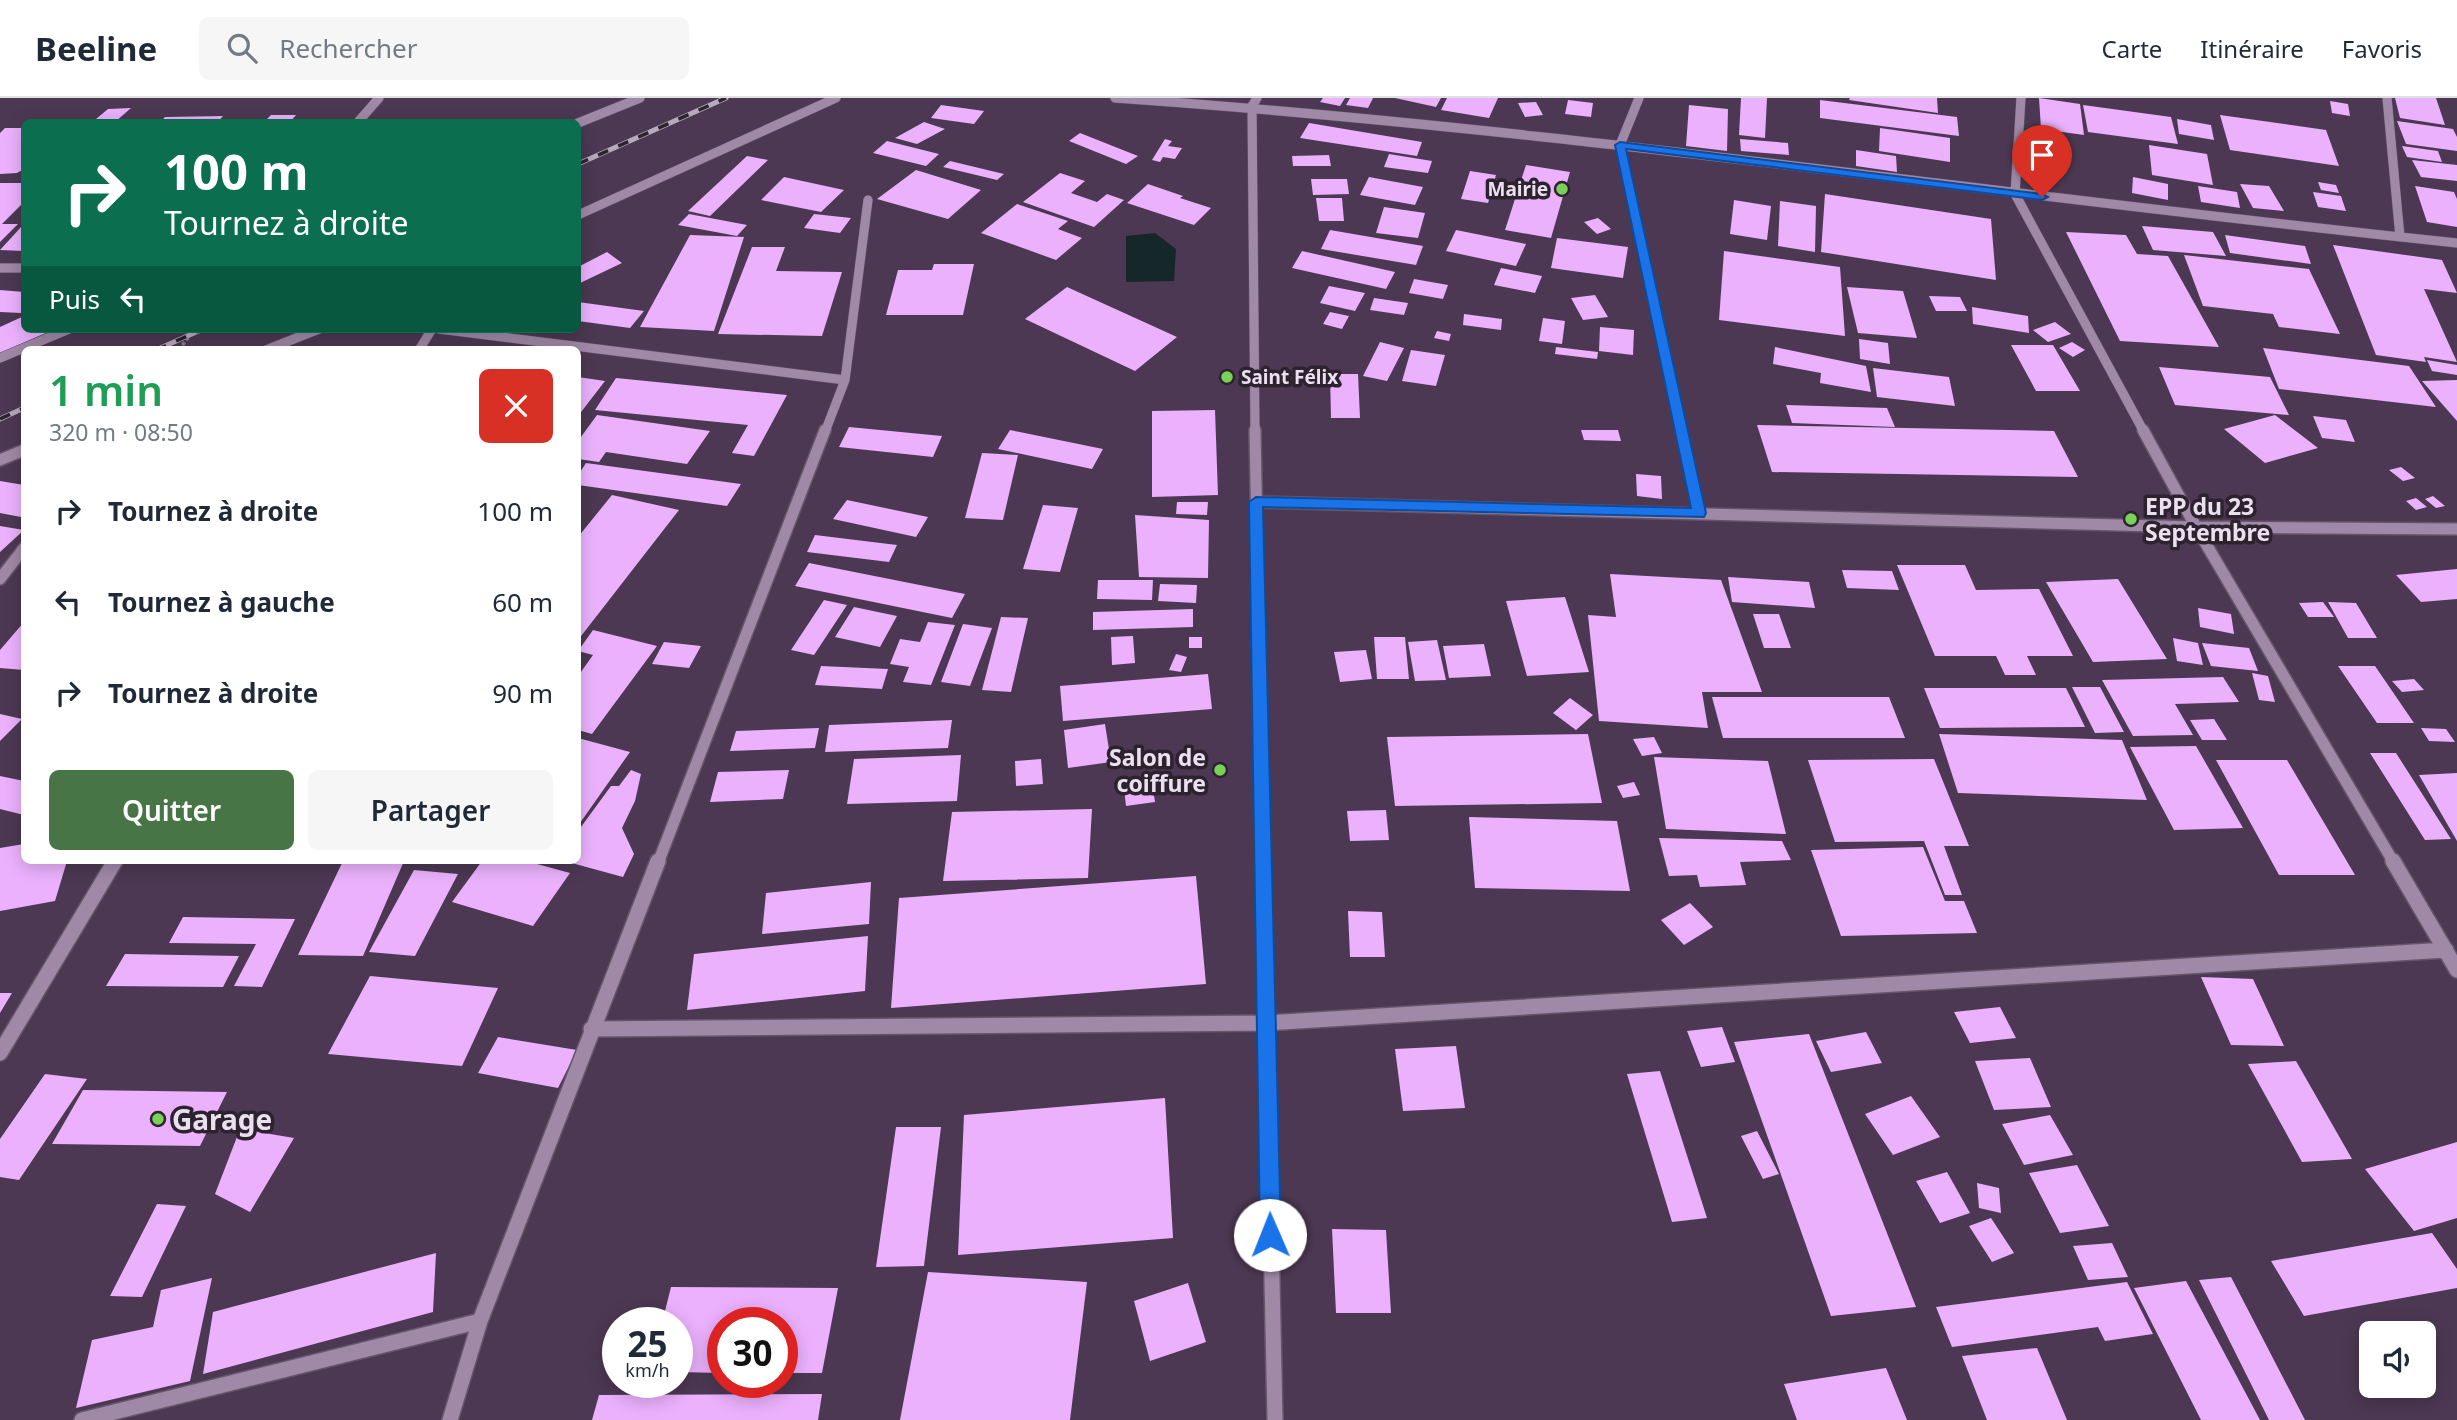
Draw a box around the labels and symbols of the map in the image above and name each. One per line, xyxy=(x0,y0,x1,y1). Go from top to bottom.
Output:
pin xyxy=(2012,125,2072,197)
place label: Mairie xyxy=(1488,176,1548,202)
marker: Mairie xyxy=(1554,181,1570,197)
place label: Saint Félix xyxy=(1241,364,1338,390)
marker: Saint Félix xyxy=(1219,369,1235,385)
place label: EPP du 23 Septembre xyxy=(2145,490,2270,548)
marker: EPP du 23 Septembre xyxy=(2123,511,2139,527)
place label: Salon de coiffure xyxy=(1109,741,1206,799)
marker: Salon de coiffure xyxy=(1212,762,1228,778)
place label: Garage xyxy=(172,1100,272,1138)
marker: Garage xyxy=(150,1111,166,1127)
position arrow xyxy=(1233,1198,1307,1272)
speed limit sign: 30 xyxy=(707,1307,798,1398)

